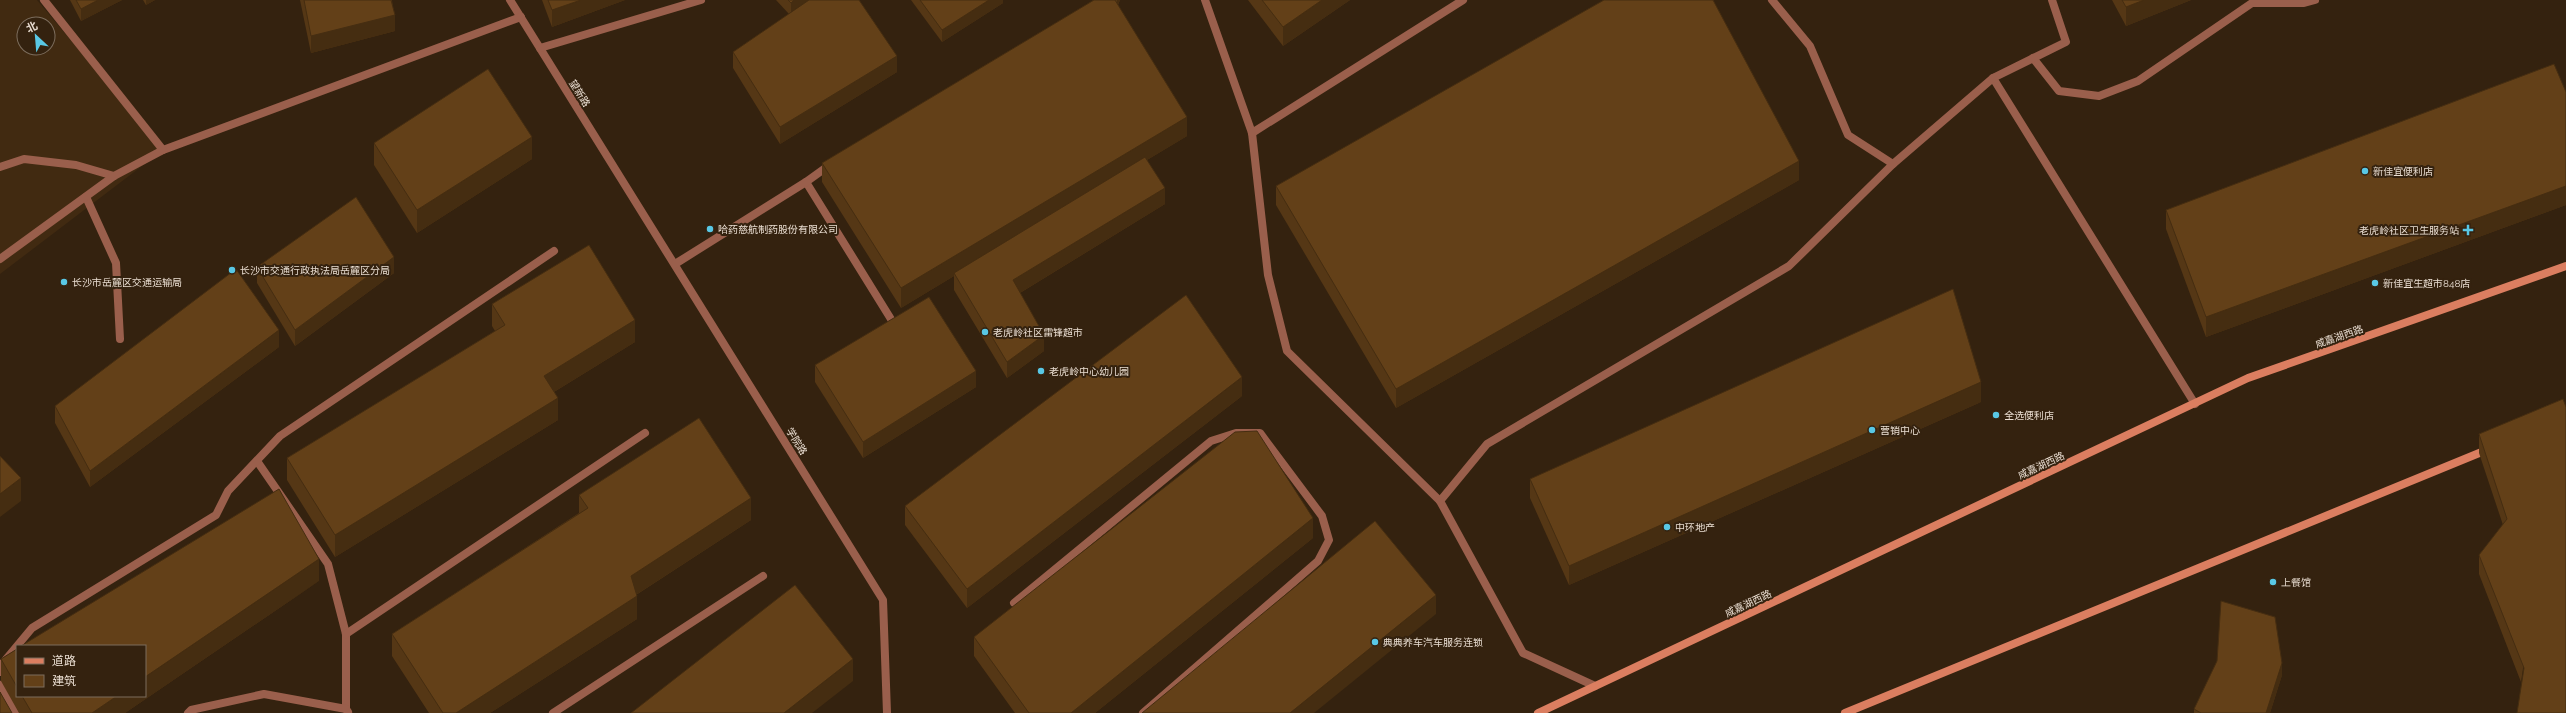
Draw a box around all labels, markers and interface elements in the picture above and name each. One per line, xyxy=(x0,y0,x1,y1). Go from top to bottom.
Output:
north arrow xyxy=(16,16,56,56)
text: 北 xyxy=(24,19,40,36)
street label: 望新路 xyxy=(567,78,592,109)
marker: 新佳宜便利店 xyxy=(2360,166,2370,176)
place label: 新佳宜便利店 xyxy=(2373,166,2433,177)
marker: 哈药慈航制药股份有限公司 xyxy=(705,224,715,234)
place label: 哈药慈航制药股份有限公司 xyxy=(718,224,838,235)
marker: 老虎岭社区卫生服务站 xyxy=(2462,224,2474,236)
place label: 老虎岭社区卫生服务站 xyxy=(2359,225,2459,236)
marker: 长沙市交通行政执法局岳麓区分局 xyxy=(227,265,237,275)
place label: 长沙市交通行政执法局岳麓区分局 xyxy=(240,265,390,276)
marker: 长沙市岳麓区交通运输局 xyxy=(59,277,69,287)
place label: 长沙市岳麓区交通运输局 xyxy=(72,277,182,288)
marker: 新佳宜生超市848店 xyxy=(2370,278,2380,288)
place label: 新佳宜生超市848店 xyxy=(2383,278,2470,289)
street label: 咸嘉湖西路 xyxy=(2314,323,2365,350)
marker: 老虎岭社区雷锋超市 xyxy=(980,327,990,337)
place label: 老虎岭社区雷锋超市 xyxy=(993,327,1083,338)
marker: 老虎岭中心幼儿园 xyxy=(1036,366,1046,376)
place label: 老虎岭中心幼儿园 xyxy=(1049,366,1129,377)
marker: 全选便利店 xyxy=(1991,410,2001,420)
place label: 全选便利店 xyxy=(2004,410,2054,421)
marker: 营销中心 xyxy=(1867,425,1877,435)
place label: 营销中心 xyxy=(1880,425,1920,436)
street label: 学院路 xyxy=(784,426,809,457)
street label: 咸嘉湖西路 xyxy=(2016,450,2066,481)
marker: 中环地产 xyxy=(1662,522,1672,532)
place label: 中环地产 xyxy=(1675,522,1715,533)
marker: 上餐馆 xyxy=(2268,577,2278,587)
place label: 上餐馆 xyxy=(2281,577,2311,588)
street label: 咸嘉湖西路 xyxy=(1723,588,1773,619)
marker: 典典养车汽车服务连锁 xyxy=(1370,637,1380,647)
place label: 典典养车汽车服务连锁 xyxy=(1383,637,1483,648)
legend xyxy=(16,645,146,697)
text: 道路 xyxy=(52,654,76,668)
text: 建筑 xyxy=(52,674,76,688)

